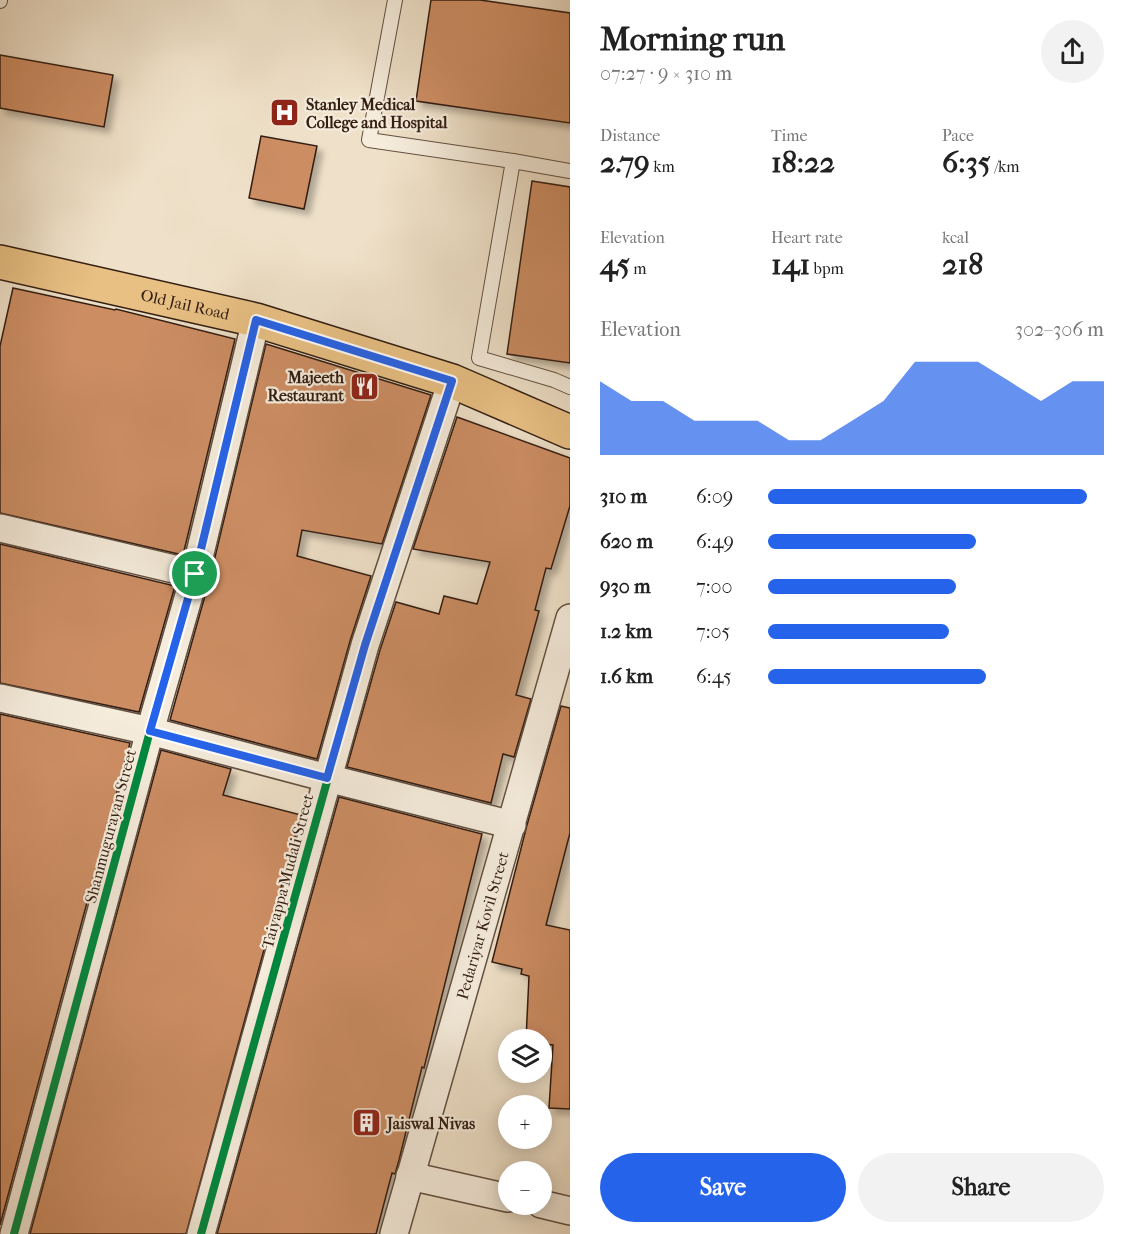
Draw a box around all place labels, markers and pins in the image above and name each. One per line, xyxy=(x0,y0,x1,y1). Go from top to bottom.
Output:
place label: Stanley Medical College and Hospital xyxy=(306,95,448,133)
hospital icon: Stanley Medical College and Hospital xyxy=(269,97,301,129)
place label: Majeeth Restaurant xyxy=(268,368,345,405)
restaurant icon: Majeeth Restaurant xyxy=(349,370,381,402)
pin xyxy=(169,548,220,599)
building icon: Jaiswal Nivas xyxy=(350,1107,382,1139)
place label: Jaiswal Nivas xyxy=(385,1114,475,1134)

